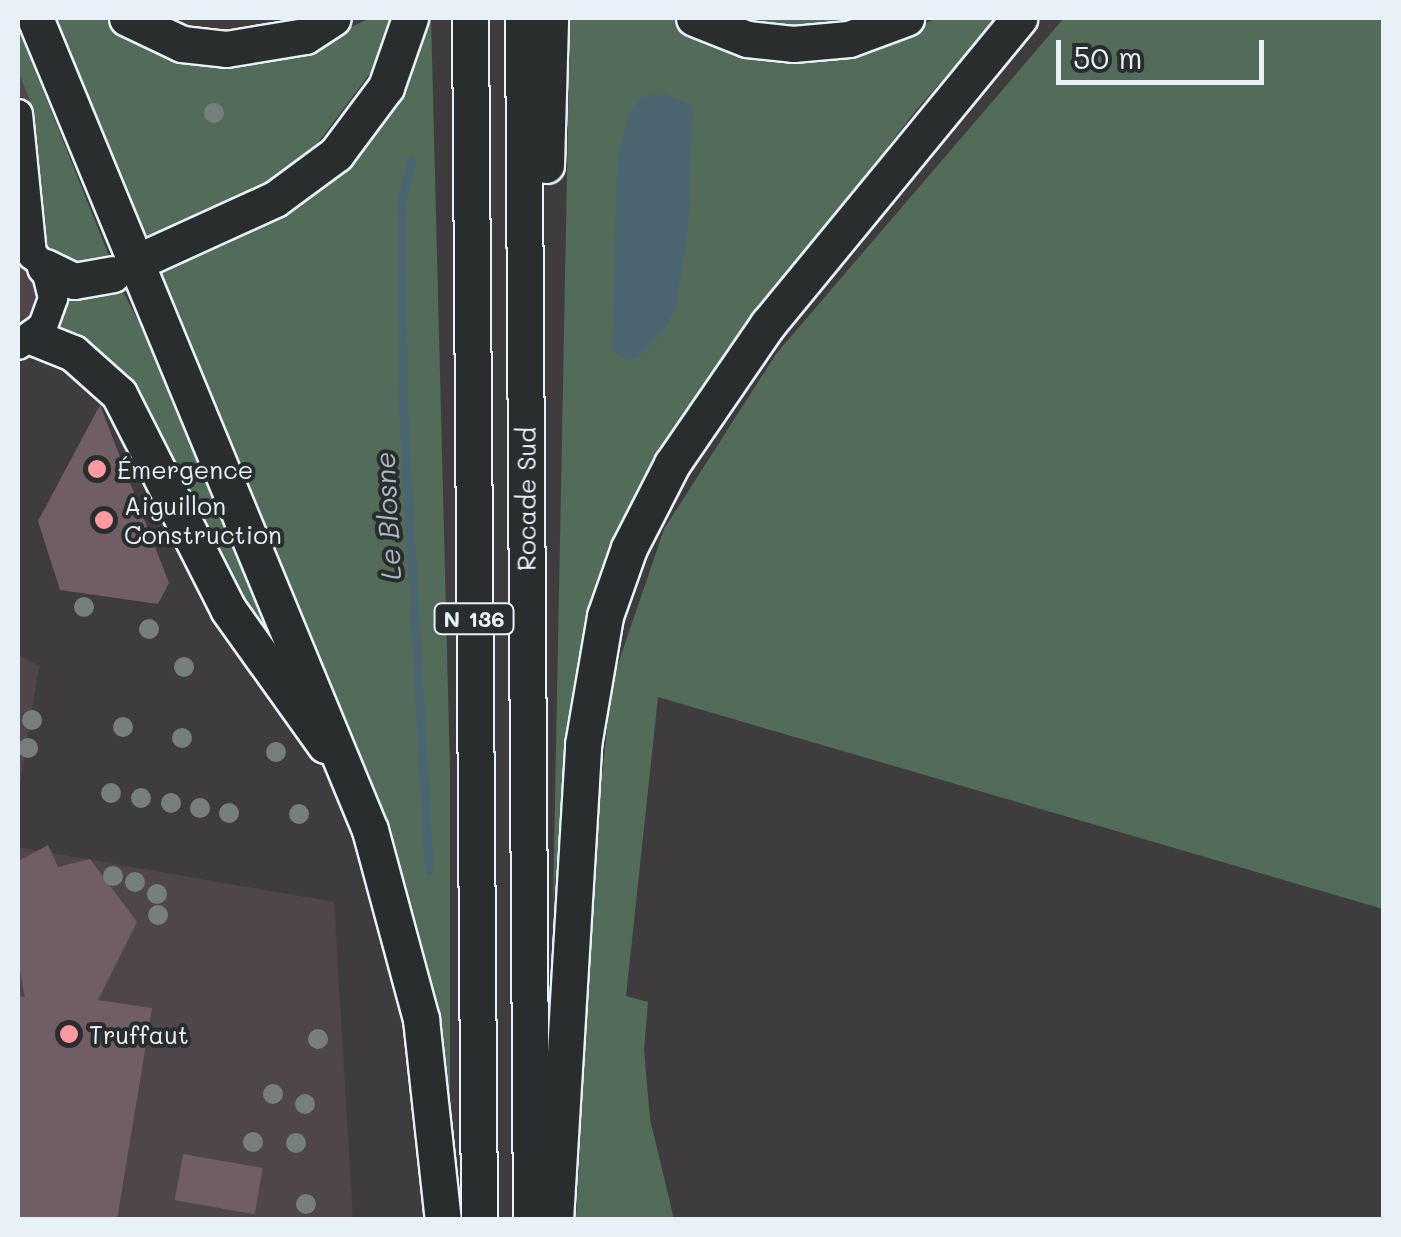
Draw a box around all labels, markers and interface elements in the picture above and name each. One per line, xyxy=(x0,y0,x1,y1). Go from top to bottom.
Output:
scale bar xyxy=(1061,20,1268,82)
text: 50 m xyxy=(1073,37,1143,77)
street label: Rocade Sud xyxy=(511,427,541,571)
water label: Le Blosne xyxy=(367,451,407,581)
place label: Émergence xyxy=(117,454,253,484)
marker: Émergence xyxy=(86,458,108,480)
place label: Aiguillon Construction xyxy=(124,491,282,550)
marker: Aiguillon Construction xyxy=(93,509,115,531)
road number: N 136 xyxy=(432,602,516,636)
place label: Truffaut xyxy=(89,1019,189,1049)
marker: Truffaut xyxy=(58,1023,80,1045)

